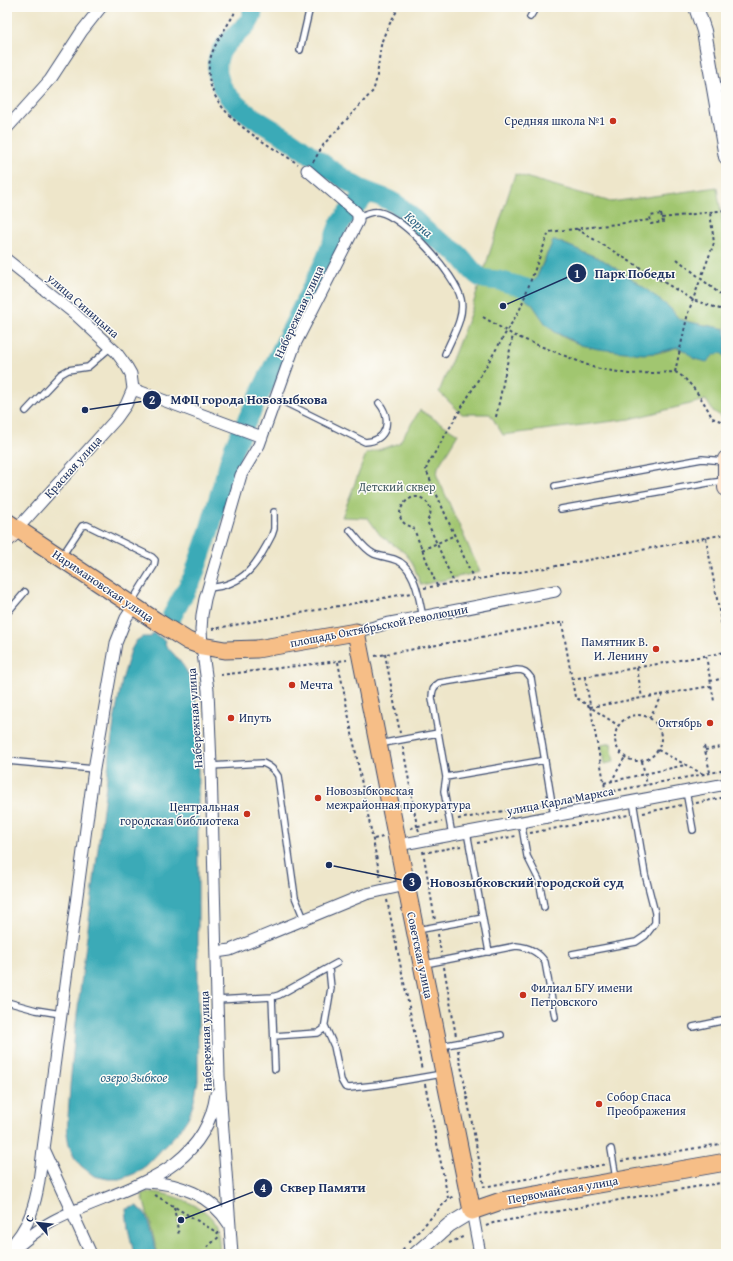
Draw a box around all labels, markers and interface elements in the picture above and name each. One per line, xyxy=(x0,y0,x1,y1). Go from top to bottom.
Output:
place label: Средняя школа №1 xyxy=(505,112,605,129)
marker: Средняя школа №1 xyxy=(608,116,618,126)
water label: Корна xyxy=(400,207,437,242)
callout: Парк Победы xyxy=(567,261,683,286)
street label: Набережная улица xyxy=(270,263,328,361)
text: Парк Победы xyxy=(595,264,675,283)
text: 1 xyxy=(574,265,580,282)
street label: улица Синицына xyxy=(43,269,123,342)
callout: МФЦ города Новозыбкова xyxy=(142,387,336,412)
text: МФЦ города Новозыбкова xyxy=(170,390,328,409)
text: 2 xyxy=(149,391,155,408)
street label: Красная улица xyxy=(40,432,105,502)
park label: Детский сквер xyxy=(357,478,436,495)
street label: Наримановская улица xyxy=(49,545,158,626)
street label: площадь Октябрьской Революции xyxy=(288,600,469,651)
place label: Памятник В. И. Ленину xyxy=(581,633,648,664)
marker: Памятник В. И. Ленину xyxy=(651,644,661,654)
street label: Набережная улица xyxy=(183,667,206,769)
place label: Мечта xyxy=(300,676,333,693)
marker: Мечта xyxy=(287,680,297,690)
place label: Ипуть xyxy=(239,709,272,726)
marker: Ипуть xyxy=(226,713,236,723)
place label: Октябрь xyxy=(658,714,702,731)
marker: Октябрь xyxy=(705,718,715,728)
place label: Новозыбковская межрайонная прокуратура xyxy=(326,782,471,813)
street label: улица Карла Маркса xyxy=(504,782,615,819)
marker: Новозыбковская межрайонная прокуратура xyxy=(313,793,323,803)
place label: Центральная городская библиотека xyxy=(120,798,239,829)
marker: Центральная городская библиотека xyxy=(242,809,252,819)
callout: Новозыбковский городской суд xyxy=(402,870,632,895)
text: 3 xyxy=(409,873,415,890)
text: Новозыбковский городской суд xyxy=(430,873,624,892)
street label: Советская улица xyxy=(403,910,438,1000)
place label: Филиал БГУ имени Петровского xyxy=(531,979,633,1010)
street label: Набережная улица xyxy=(195,990,216,1091)
marker: Филиал БГУ имени Петровского xyxy=(518,990,528,1000)
water label: озеро Зыбкое xyxy=(101,1068,167,1087)
place label: Собор Спаса Преображения xyxy=(607,1088,686,1119)
marker: Собор Спаса Преображения xyxy=(594,1099,604,1109)
street label: Первомайская улица xyxy=(506,1171,620,1208)
callout: Сквер Памяти xyxy=(253,1175,374,1200)
text: Сквер Памяти xyxy=(280,1178,366,1197)
text: 4 xyxy=(260,1179,266,1196)
north arrow xyxy=(18,1203,58,1243)
text: С xyxy=(21,1212,38,1225)

